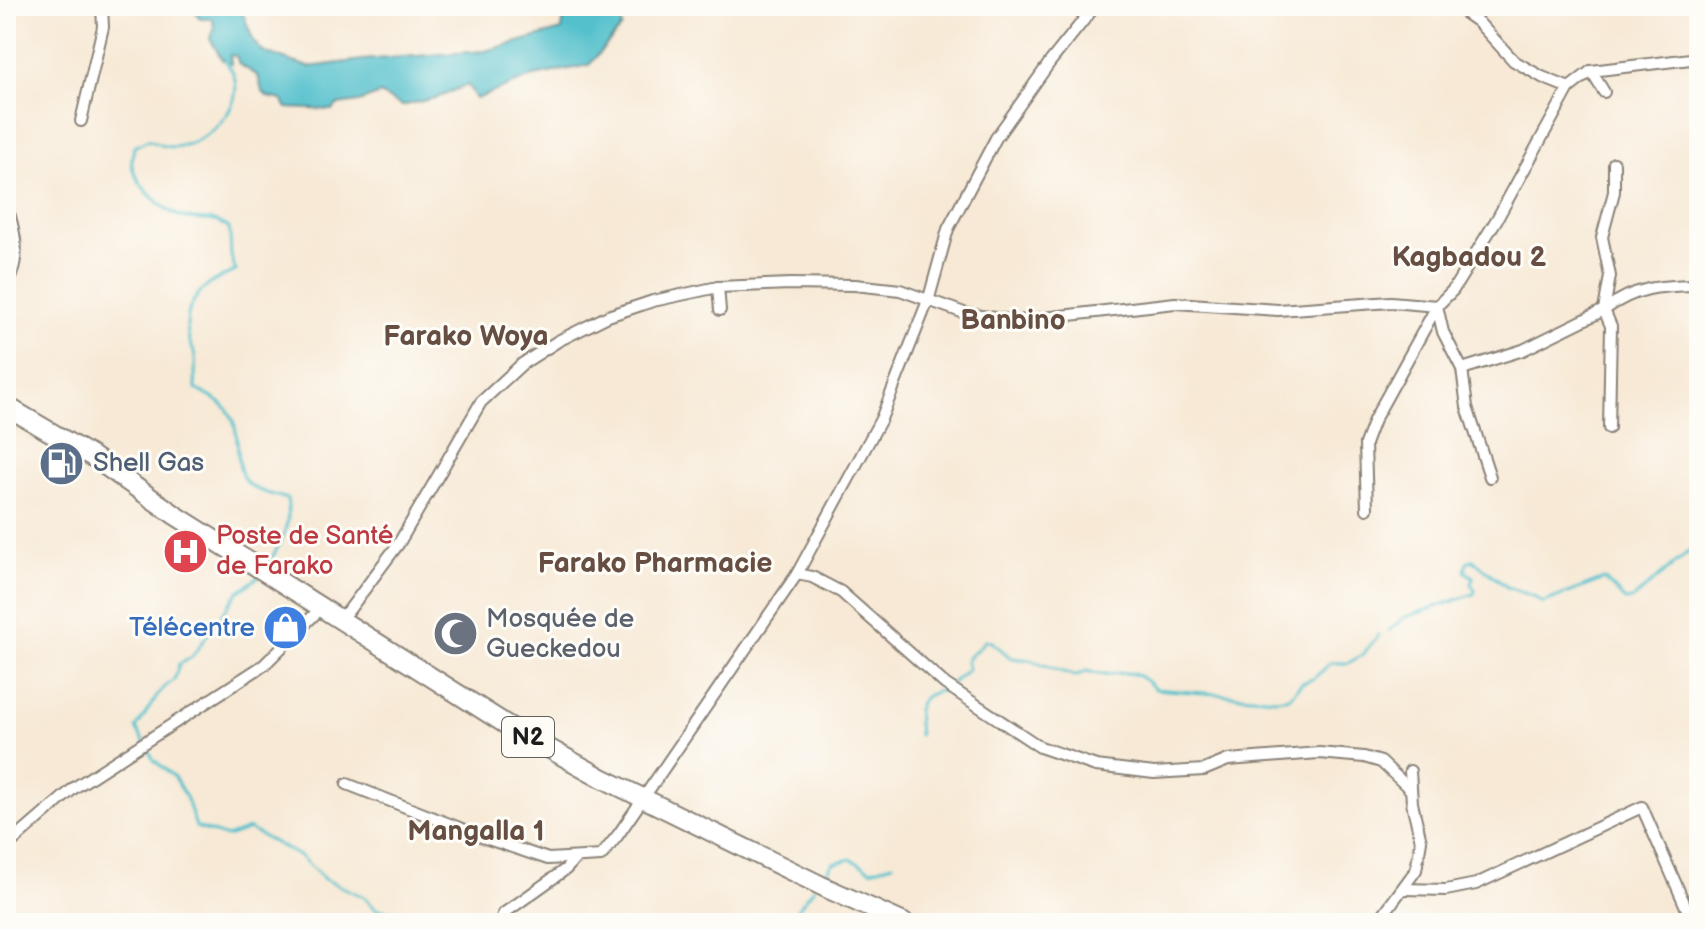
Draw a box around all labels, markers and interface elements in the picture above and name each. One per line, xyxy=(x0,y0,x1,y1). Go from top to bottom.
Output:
district label: Kagbadou 2 xyxy=(1392,241,1547,274)
district label: Banbino xyxy=(960,304,1066,337)
district label: Farako Woya xyxy=(383,320,549,353)
fuel station icon: Shell Gas xyxy=(38,439,86,487)
place label: Shell Gas xyxy=(93,448,204,479)
place label: Poste de Santé de Farako xyxy=(216,521,393,582)
hospital icon: Poste de Santé de Farako xyxy=(161,527,209,575)
district label: Farako Pharmacie xyxy=(538,547,772,580)
shop icon: Télécentre xyxy=(262,604,310,652)
place label: Mosquée de Gueckedou xyxy=(486,604,634,665)
mosque icon: Mosquée de Gueckedou xyxy=(431,610,479,658)
place label: Télécentre xyxy=(129,613,255,644)
road number: N2 xyxy=(502,717,554,757)
district label: Mangalla 1 xyxy=(407,815,545,848)

